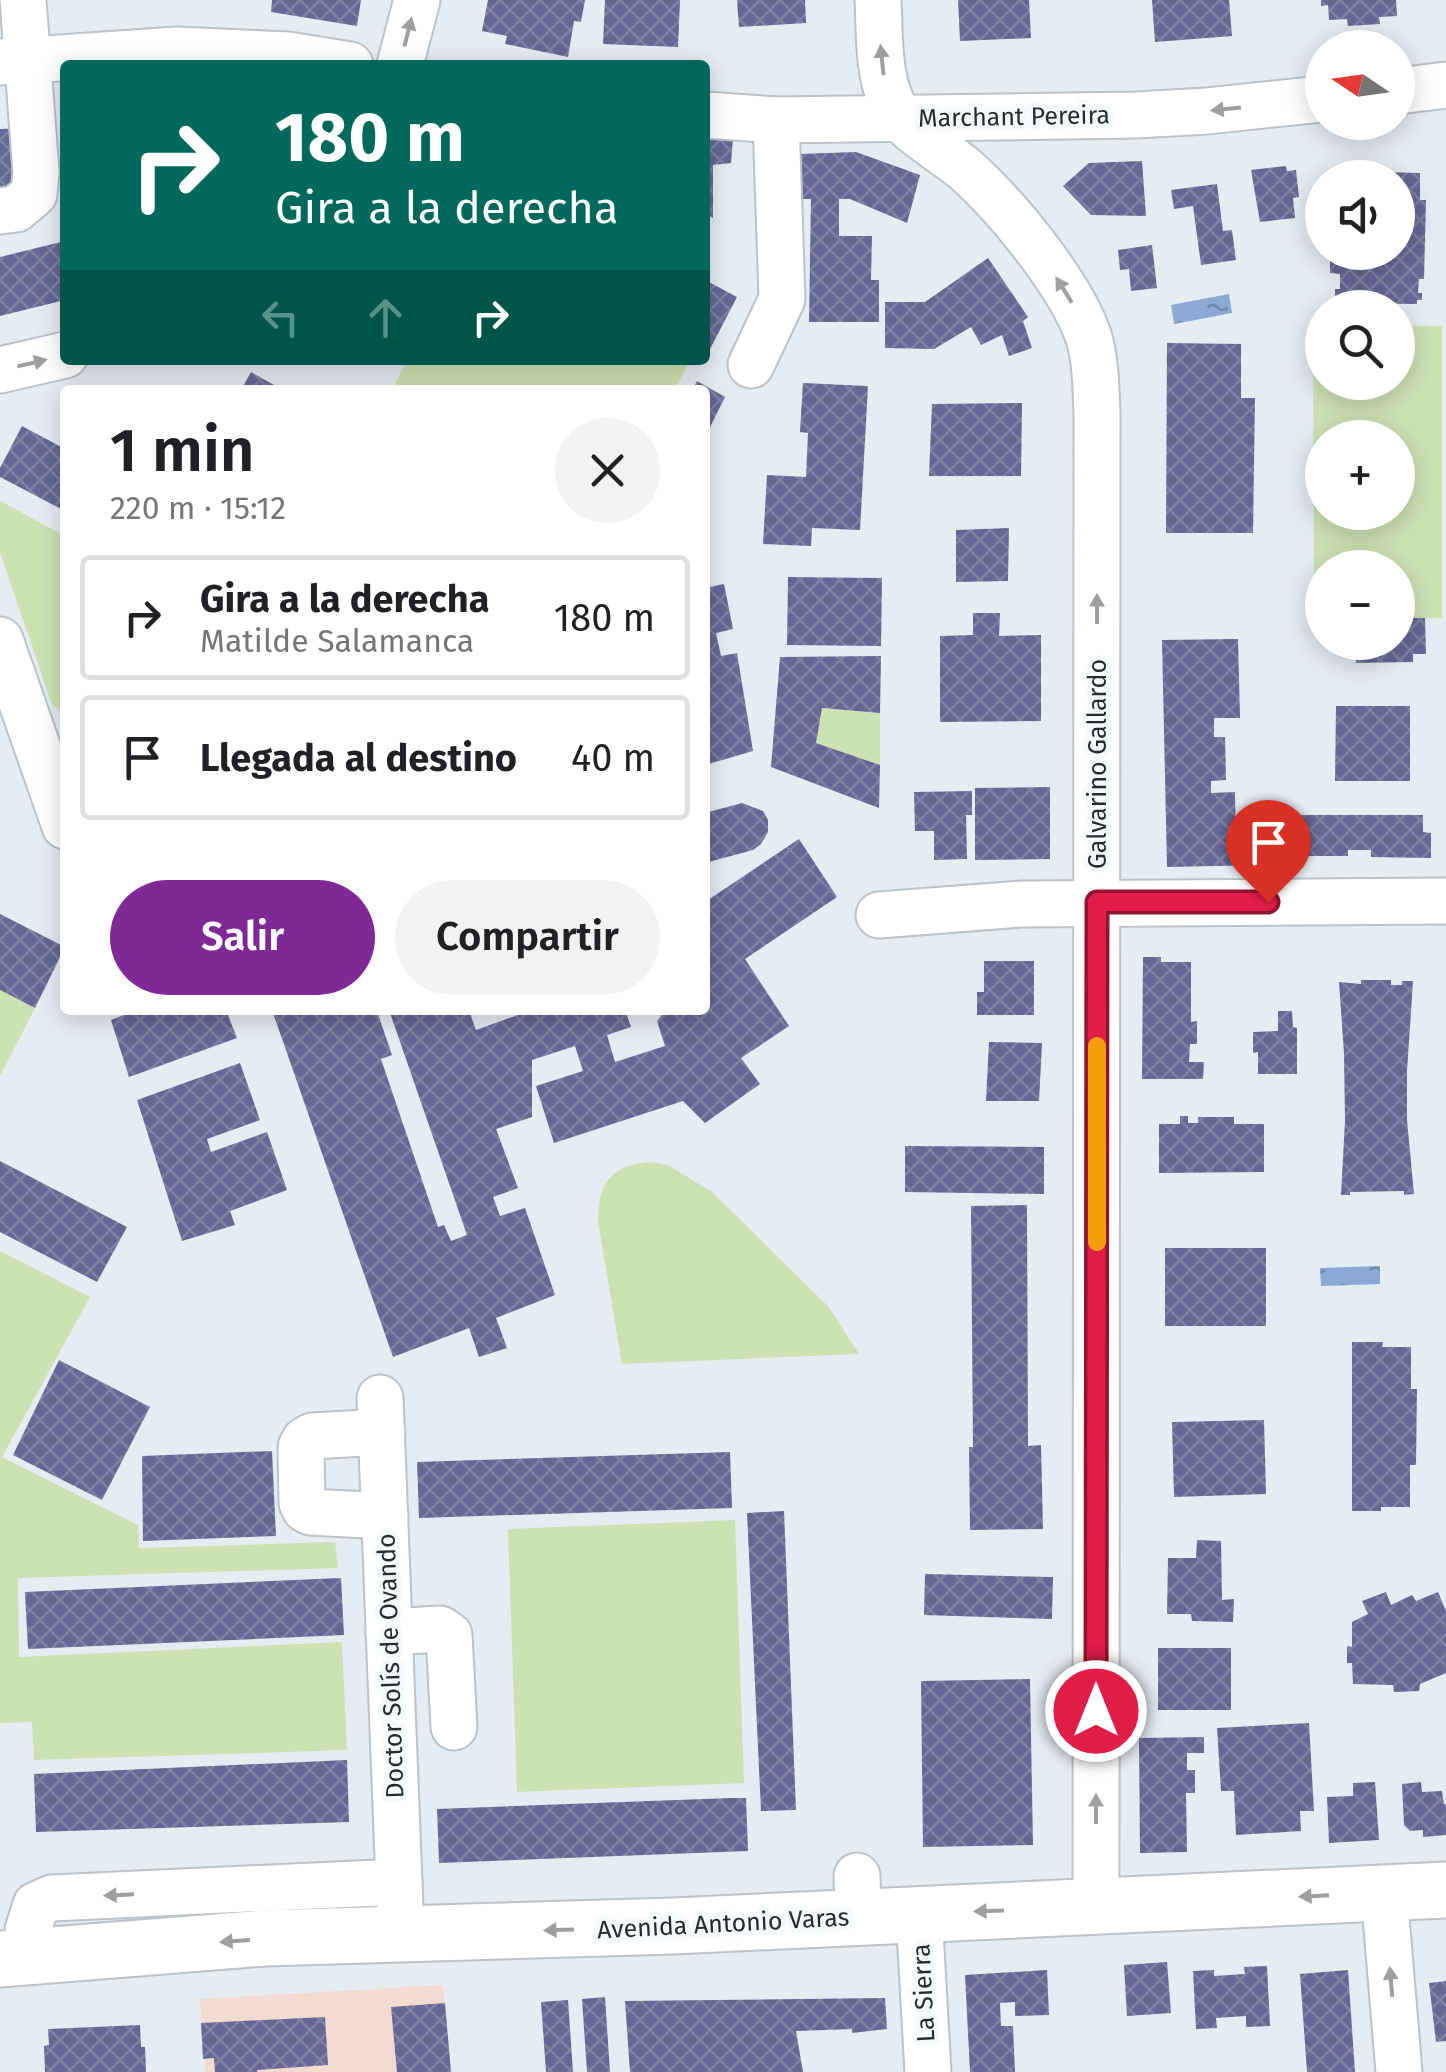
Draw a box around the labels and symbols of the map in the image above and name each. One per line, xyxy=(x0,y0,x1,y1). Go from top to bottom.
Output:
one-way arrow xyxy=(401,17,417,48)
north arrow xyxy=(1305,30,1415,140)
one-way arrow xyxy=(874,44,890,76)
street label: Marchant Pereira xyxy=(918,100,1110,134)
one-way arrow xyxy=(1209,101,1241,117)
one-way arrow xyxy=(1055,277,1074,304)
one-way arrow xyxy=(17,355,48,370)
one-way arrow xyxy=(1089,592,1105,624)
street label: Galvarino Gallardo xyxy=(1083,659,1113,869)
pin xyxy=(1226,800,1311,903)
street label: Doctor Solís de Ovando xyxy=(371,1533,411,1799)
position arrow xyxy=(1044,1659,1148,1763)
one-way arrow xyxy=(1088,1792,1104,1824)
one-way arrow xyxy=(103,1887,135,1903)
one-way arrow xyxy=(1297,1888,1329,1904)
street label: Avenida Antonio Varas xyxy=(596,1902,850,1946)
one-way arrow xyxy=(972,1903,1004,1919)
one-way arrow xyxy=(543,1922,575,1938)
one-way arrow xyxy=(218,1933,250,1949)
street label: La Sierra xyxy=(906,1943,942,2043)
one-way arrow xyxy=(1383,1966,1399,1998)

